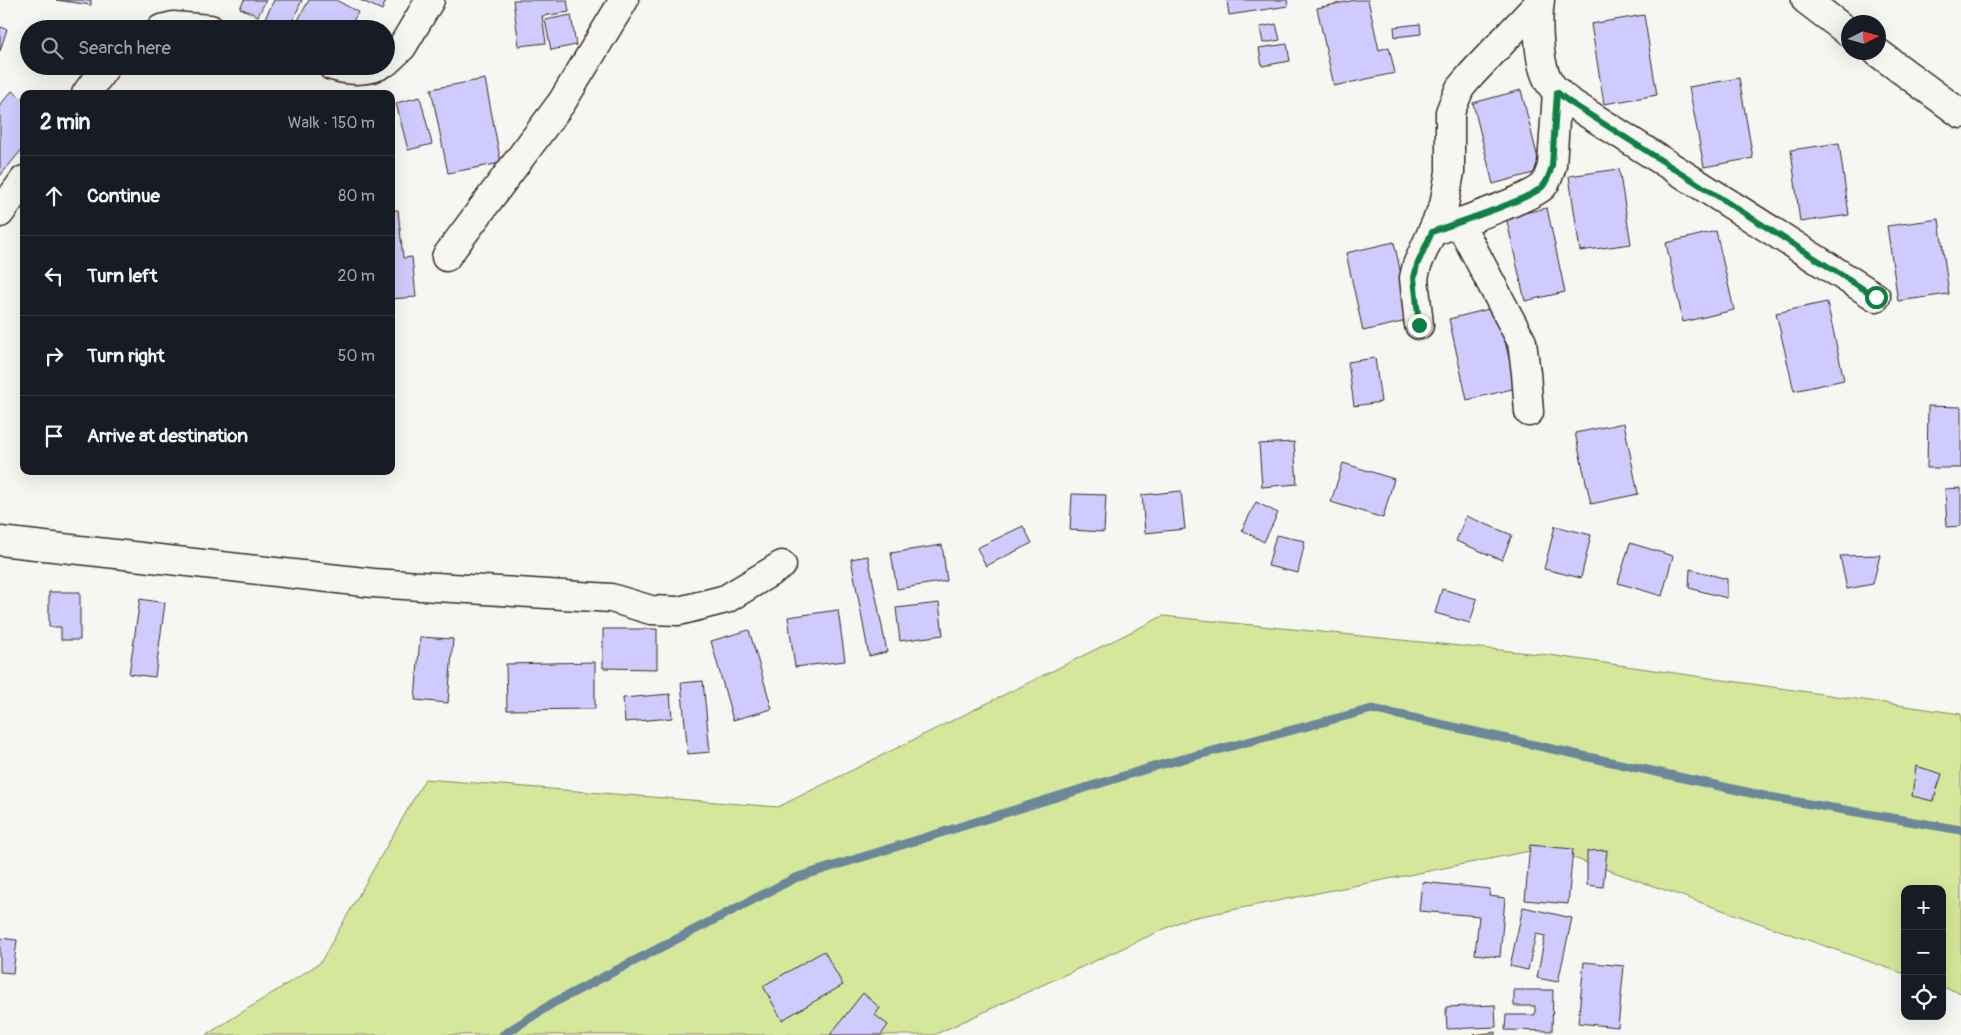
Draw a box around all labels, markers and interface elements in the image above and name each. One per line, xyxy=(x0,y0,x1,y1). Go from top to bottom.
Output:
north arrow xyxy=(1841,15,1886,60)
search box xyxy=(20,20,395,75)
icon: search xyxy=(38,34,66,62)
text: Search here xyxy=(78,36,171,60)
text: 2 min xyxy=(40,109,90,136)
text: Walk · 150 m xyxy=(288,113,375,133)
icon: ahead xyxy=(40,182,68,210)
text: Continue xyxy=(87,184,160,208)
text: 80 m xyxy=(338,186,375,206)
icon: left xyxy=(40,262,68,290)
text: Turn left xyxy=(87,264,157,288)
text: 20 m xyxy=(337,266,375,286)
route start xyxy=(1865,286,1888,309)
route end xyxy=(1408,314,1431,337)
icon: right xyxy=(40,342,68,370)
text: Turn right xyxy=(87,344,165,368)
text: 50 m xyxy=(338,346,375,366)
icon: arrive xyxy=(40,422,68,450)
text: Arrive at destination xyxy=(87,424,248,448)
map controls xyxy=(1901,885,1946,1020)
button: + xyxy=(1901,885,1946,930)
button: − xyxy=(1901,930,1946,975)
button: locate xyxy=(1901,975,1946,1020)

